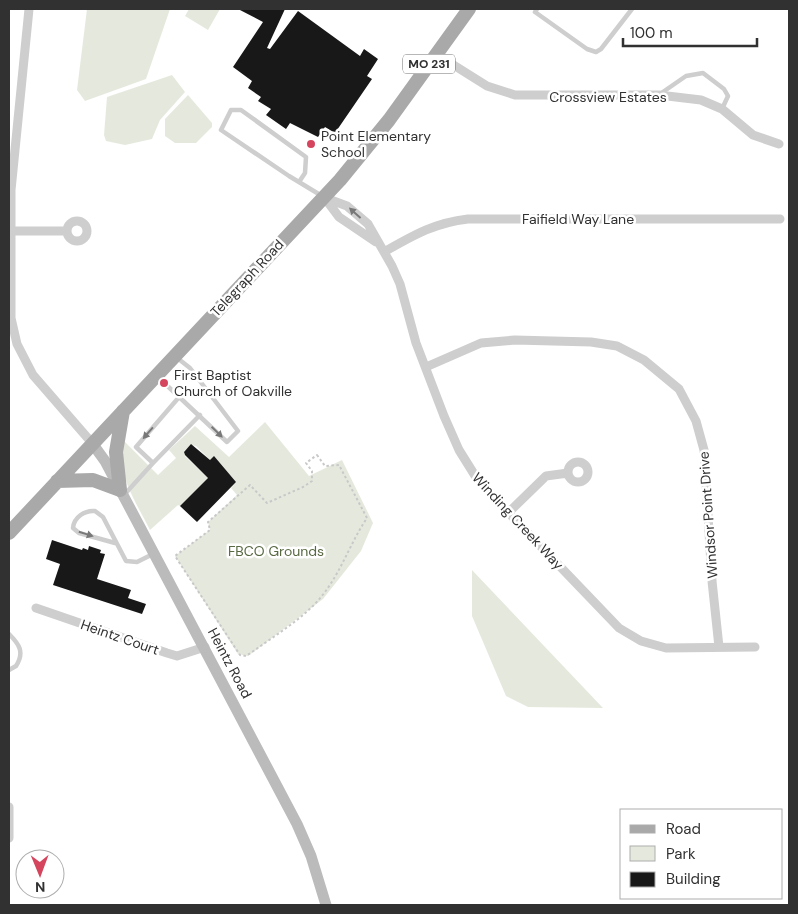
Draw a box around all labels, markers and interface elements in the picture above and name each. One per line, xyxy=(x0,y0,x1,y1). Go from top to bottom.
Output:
scale bar xyxy=(623,15,757,47)
text: 100 m xyxy=(630,23,673,43)
road number: MO 231 xyxy=(403,54,455,74)
street label: Crossview Estates xyxy=(549,88,667,106)
place label: Point Elementary School xyxy=(321,127,431,161)
marker: Point Elementary School xyxy=(305,138,317,150)
one-way arrow xyxy=(349,208,362,219)
street label: Faifield Way Lane xyxy=(522,210,634,228)
street label: Telegraph Road xyxy=(207,236,287,320)
place label: First Baptist Church of Oakville xyxy=(174,366,292,400)
marker: First Baptist Church of Oakville xyxy=(158,377,170,389)
one-way arrow xyxy=(143,426,154,439)
one-way arrow xyxy=(211,426,223,438)
street label: Windsor Point Drive xyxy=(695,451,721,579)
street label: Winding Creek Way xyxy=(468,469,568,573)
one-way arrow xyxy=(79,531,94,539)
park label: FBCO Grounds xyxy=(228,542,324,560)
street label: Heintz Court xyxy=(79,615,161,659)
street label: Heintz Road xyxy=(204,625,256,701)
legend xyxy=(620,809,783,899)
text: Road xyxy=(666,819,701,839)
text: Park xyxy=(666,844,696,864)
north arrow xyxy=(15,849,65,899)
text: Building xyxy=(666,869,721,889)
text: N xyxy=(35,878,45,896)

